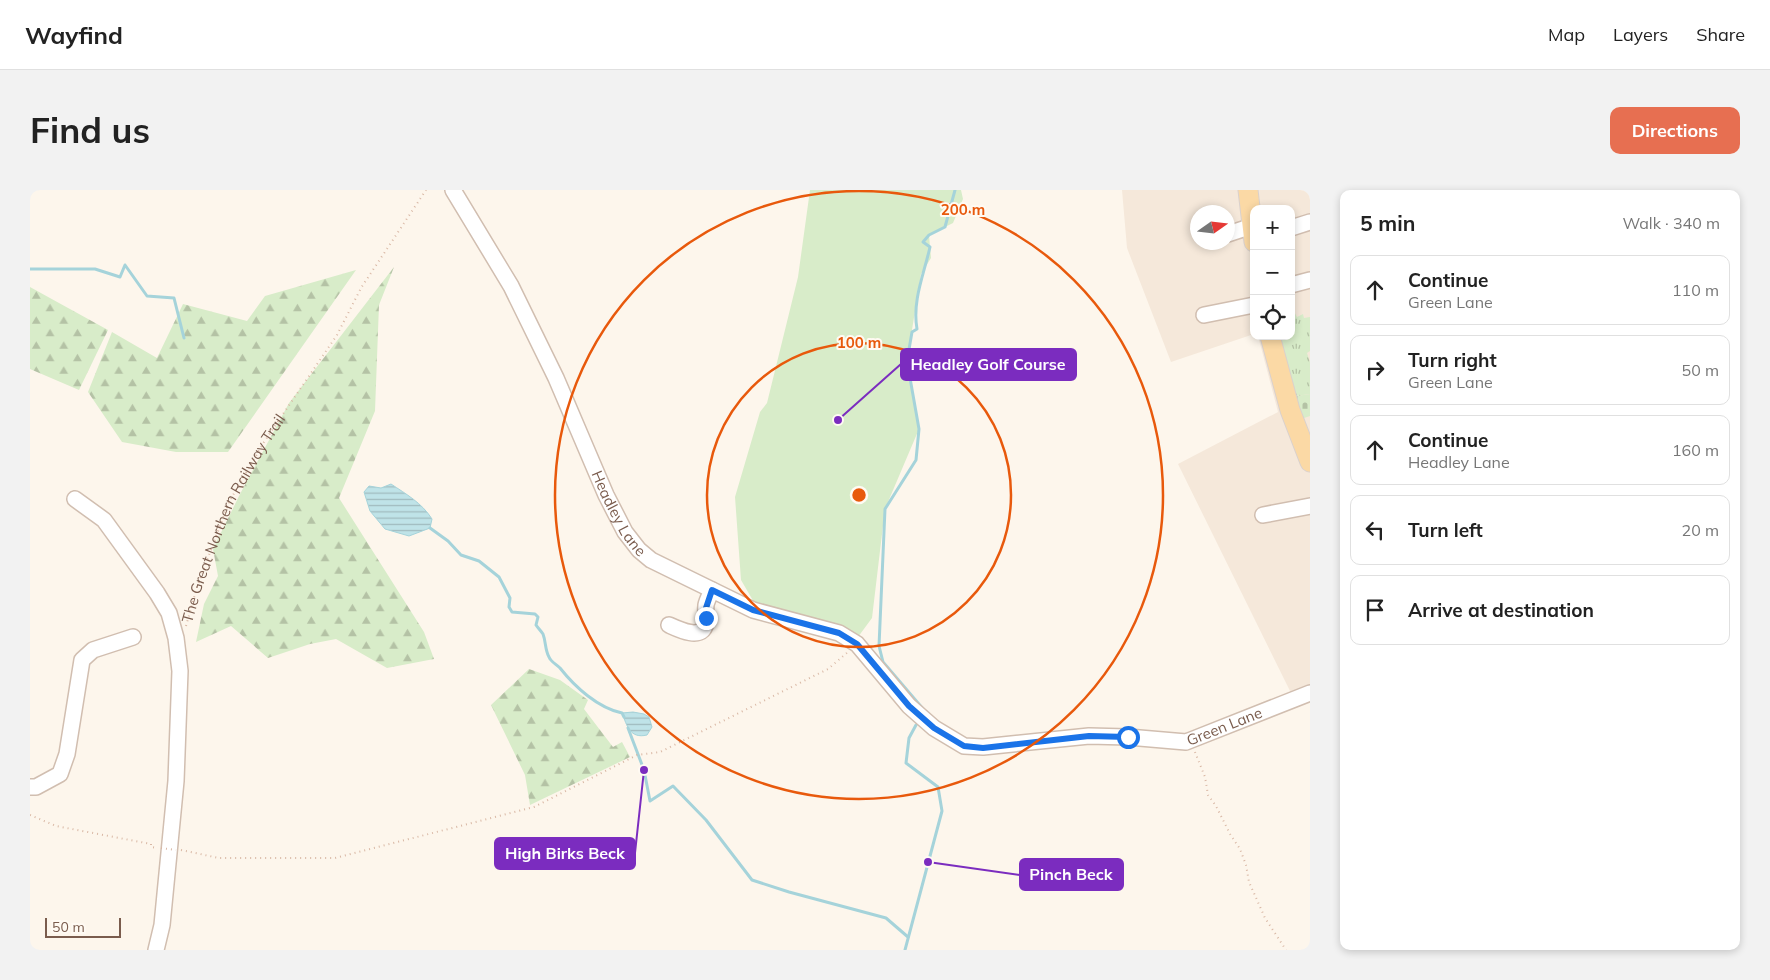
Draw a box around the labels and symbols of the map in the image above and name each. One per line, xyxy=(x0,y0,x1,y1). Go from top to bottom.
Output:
text: 200 m xyxy=(941,200,985,219)
north arrow xyxy=(1190,205,1235,250)
text: 100 m xyxy=(837,333,881,352)
callout: Headley Golf Course xyxy=(901,349,1076,380)
text: Headley Golf Course xyxy=(910,354,1066,374)
street label: The Great Northern Railway Trail xyxy=(177,410,289,625)
street label: Headley Lane xyxy=(588,468,650,560)
centre of rings xyxy=(850,486,868,504)
route end xyxy=(695,607,718,630)
street label: Green Lane xyxy=(1184,703,1265,750)
route start xyxy=(1117,726,1140,749)
callout: High Birks Beck xyxy=(495,838,635,869)
text: High Birks Beck xyxy=(505,843,626,863)
callout: Pinch Beck xyxy=(1020,859,1123,890)
text: Pinch Beck xyxy=(1029,864,1114,884)
scale bar xyxy=(45,915,121,938)

